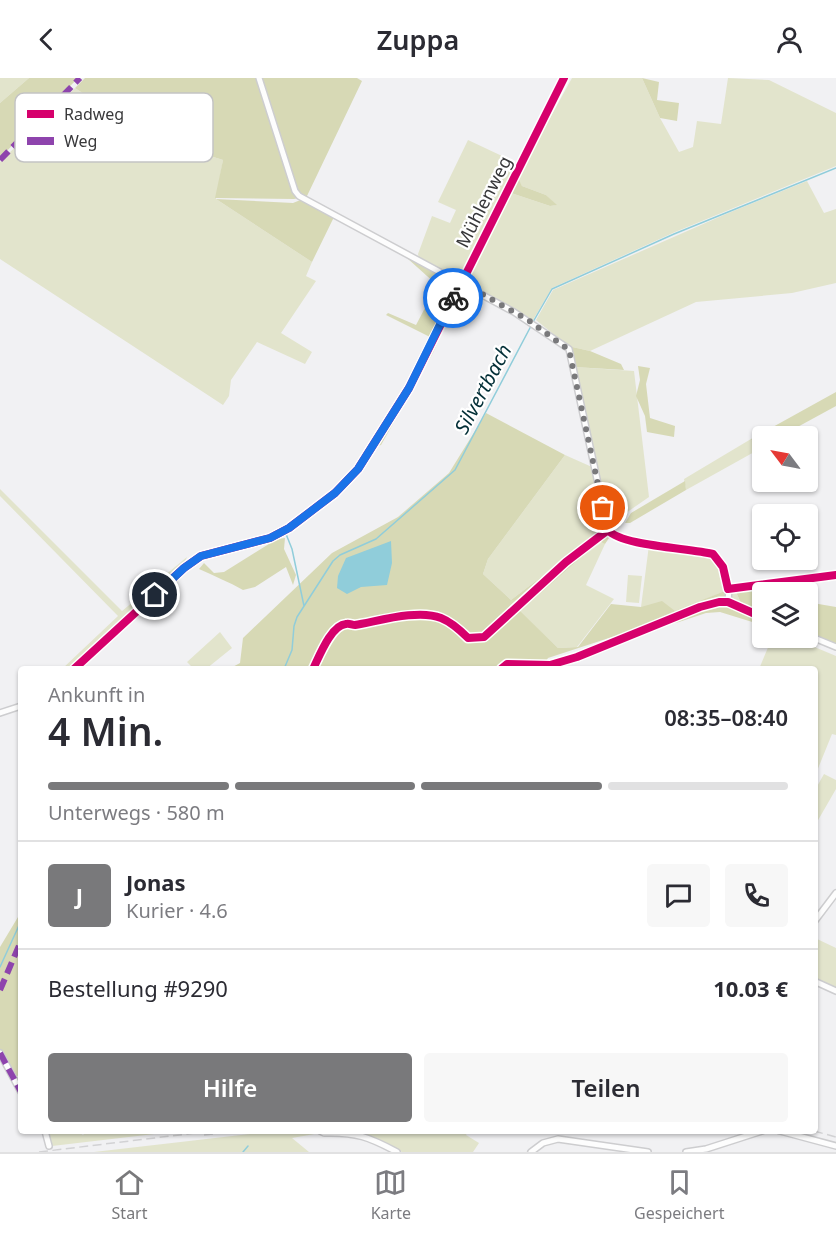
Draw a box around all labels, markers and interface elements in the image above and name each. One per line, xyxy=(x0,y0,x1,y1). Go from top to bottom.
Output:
text: Zuppa xyxy=(377,21,459,58)
icon: back xyxy=(30,23,63,56)
icon: person xyxy=(773,23,806,56)
legend xyxy=(15,93,213,162)
text: Radweg xyxy=(64,103,124,125)
text: Weg xyxy=(64,130,97,152)
street label: Mühlenweg xyxy=(450,152,516,251)
courier xyxy=(423,268,483,328)
icon: bike xyxy=(437,282,470,315)
water label: Silvertbach xyxy=(448,339,517,438)
north arrow xyxy=(752,426,818,492)
map controls xyxy=(752,426,818,648)
pin xyxy=(577,482,628,533)
icon: bag xyxy=(586,491,619,524)
button: locate xyxy=(752,504,818,570)
pin xyxy=(129,569,180,620)
icon: home xyxy=(138,578,171,611)
button: layers xyxy=(752,582,818,648)
text: Ankunft in xyxy=(48,681,145,708)
text: 08:35–08:40 xyxy=(664,702,788,732)
text: 4 Min. xyxy=(48,704,163,757)
text: Unterwegs · 580 m xyxy=(48,799,225,826)
button: chat xyxy=(647,864,710,927)
button: phone xyxy=(725,864,788,927)
text: Jonas xyxy=(126,867,186,897)
text: J xyxy=(76,880,83,910)
text: Kurier · 4.6 xyxy=(126,897,228,924)
text: Bestellung #9290 xyxy=(48,973,228,1003)
text: 10.03 € xyxy=(713,973,788,1003)
button: Hilfe xyxy=(48,1053,412,1122)
button: Teilen xyxy=(424,1053,788,1122)
tab: Start xyxy=(112,1166,148,1224)
tab: Karte xyxy=(371,1166,411,1224)
tab: Gespeichert xyxy=(634,1166,724,1224)

